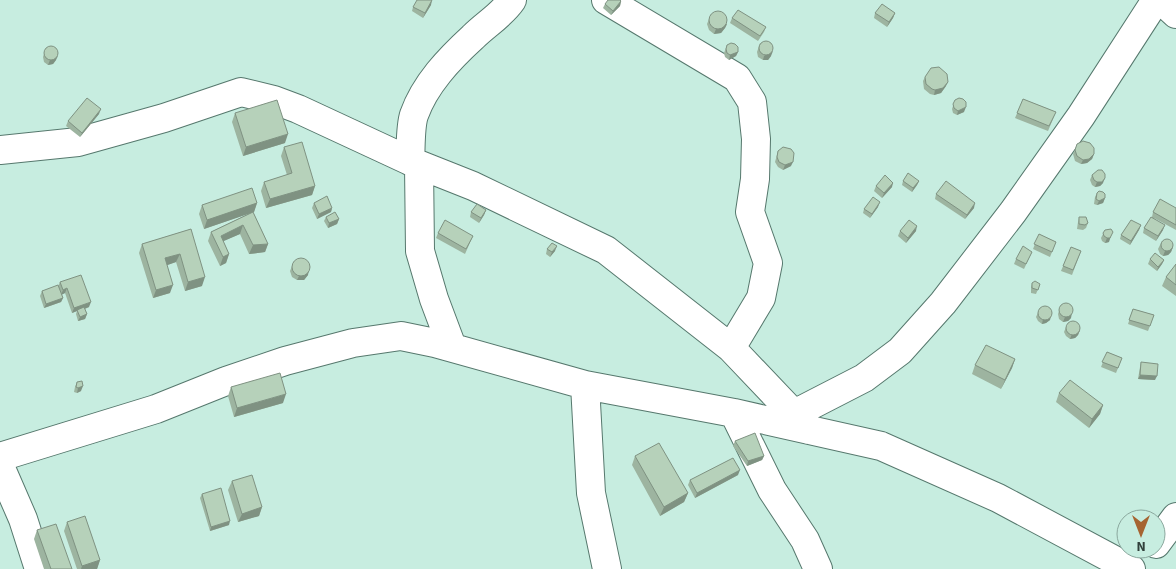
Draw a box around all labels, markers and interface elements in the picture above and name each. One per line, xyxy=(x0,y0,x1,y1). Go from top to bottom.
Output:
north arrow xyxy=(1116,509,1166,559)
text: N xyxy=(1136,536,1146,556)

